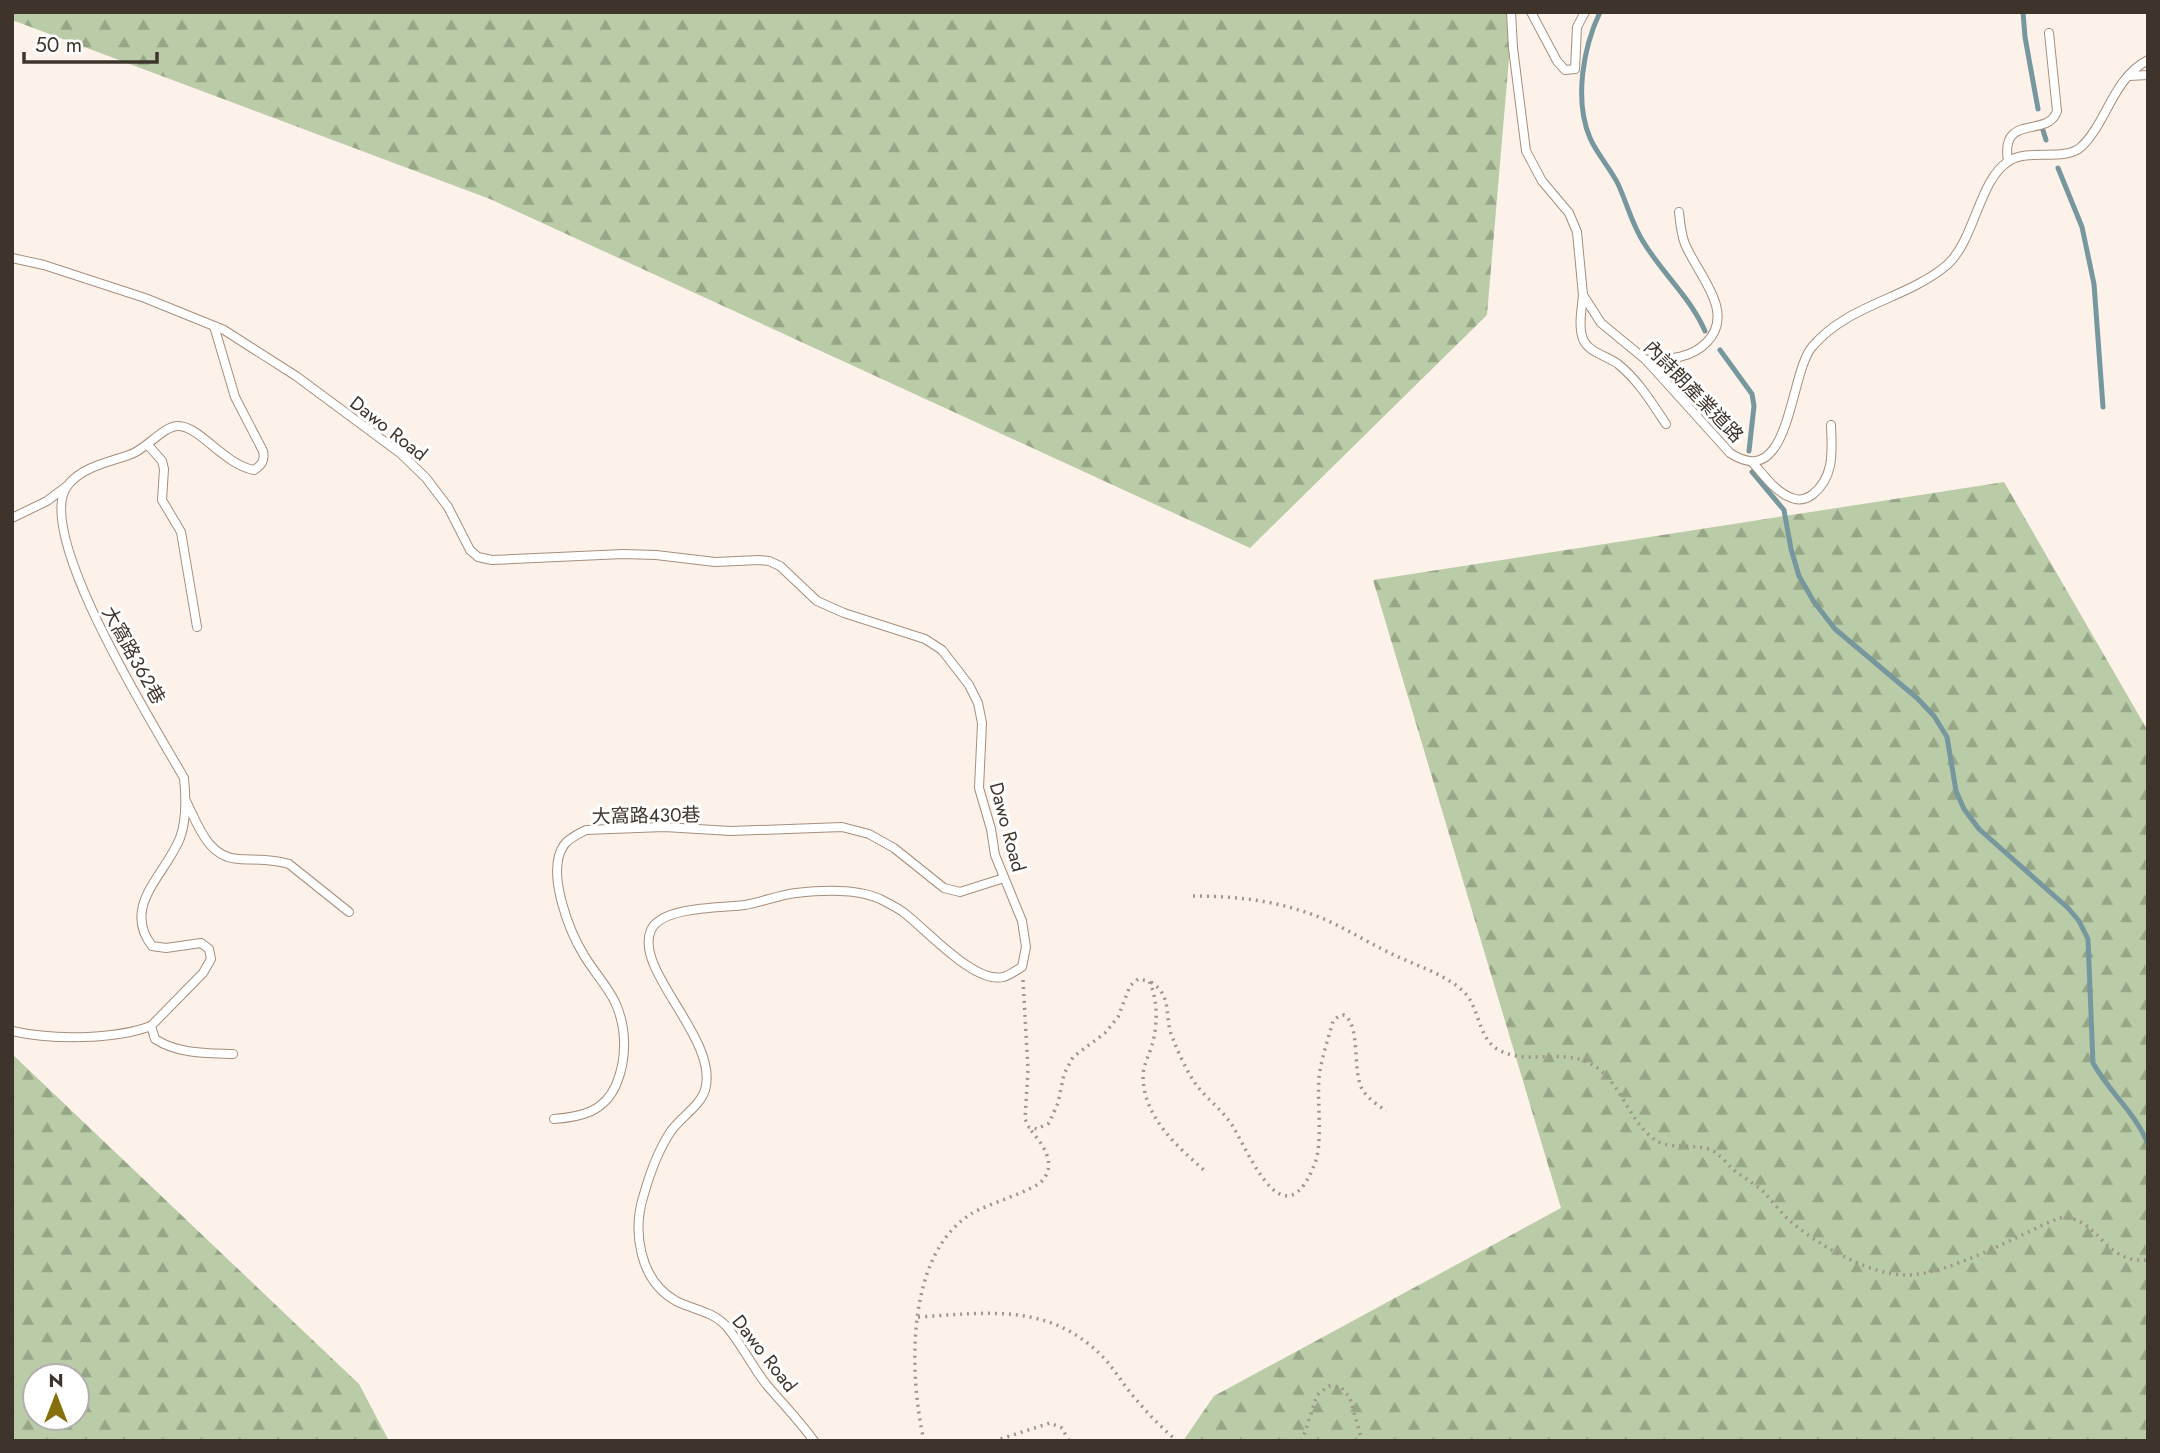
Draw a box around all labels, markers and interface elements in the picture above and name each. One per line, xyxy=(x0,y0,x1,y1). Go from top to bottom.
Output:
scale bar xyxy=(24,21,158,65)
text: 50 m xyxy=(35,30,82,60)
street label: 內詩朗產業道路 xyxy=(1638,334,1750,449)
street label: Dawo Road xyxy=(344,390,433,467)
street label: 大窩路362巷 xyxy=(96,601,172,709)
street label: Dawo Road xyxy=(983,779,1032,875)
street label: 大窩路430巷 xyxy=(591,801,701,830)
street label: Dawo Road xyxy=(726,1309,803,1398)
north arrow xyxy=(21,1362,91,1432)
text: N xyxy=(48,1367,64,1394)

